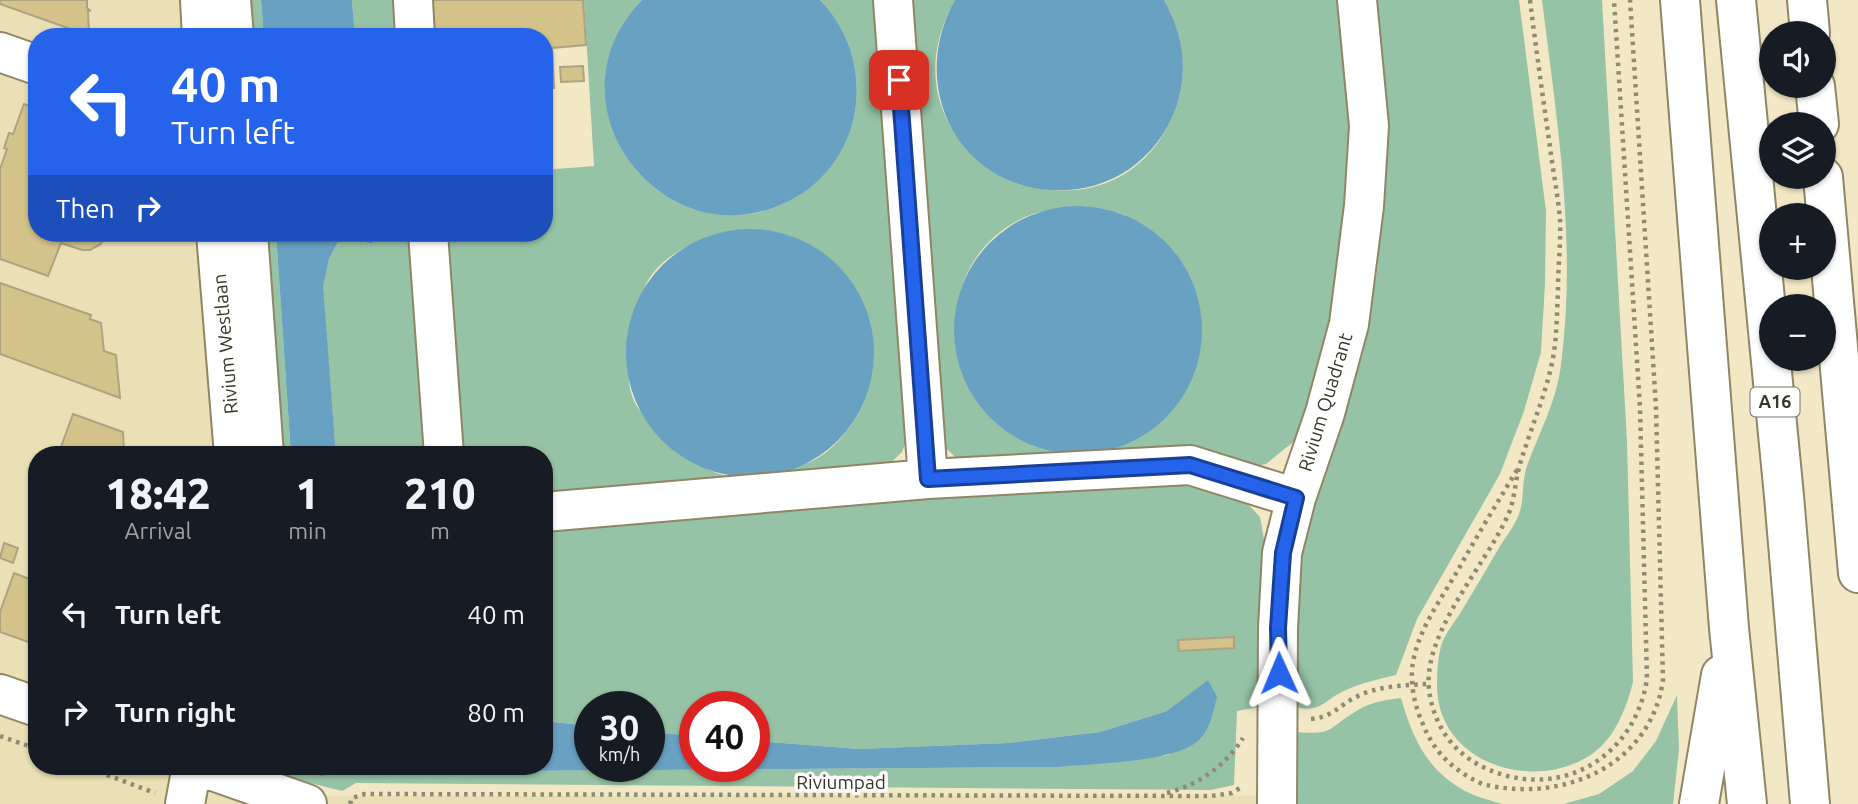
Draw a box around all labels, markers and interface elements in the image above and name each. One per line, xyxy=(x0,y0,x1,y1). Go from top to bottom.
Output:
map controls xyxy=(1759,21,1836,371)
button: sound xyxy=(1759,21,1836,98)
pin xyxy=(869,50,929,110)
icon: left xyxy=(56,56,147,147)
text: 40 m xyxy=(171,56,280,111)
icon: arrive xyxy=(880,61,918,99)
button: layers xyxy=(1759,112,1836,189)
text: Turn left xyxy=(171,114,295,150)
icon: right xyxy=(129,189,167,227)
text: Then xyxy=(56,194,115,223)
button: + xyxy=(1759,203,1836,280)
street label: Rivium Westlaan xyxy=(208,273,242,415)
button: − xyxy=(1759,294,1836,371)
street label: Rivium Quadrant xyxy=(1293,330,1357,474)
road number: A16 xyxy=(1750,388,1800,416)
text: 18:42 xyxy=(106,470,211,517)
text: 1 xyxy=(296,470,319,517)
text: 210 xyxy=(404,470,475,517)
text: Arrival xyxy=(125,518,192,543)
text: min xyxy=(288,518,327,543)
text: m xyxy=(430,518,450,543)
icon: left xyxy=(56,595,94,633)
text: Turn left xyxy=(115,600,221,629)
text: 40 m xyxy=(467,600,525,629)
position arrow xyxy=(1242,636,1316,710)
speed limit sign: 40 xyxy=(679,691,770,782)
icon: right xyxy=(56,693,94,731)
text: Turn right xyxy=(115,698,236,727)
text: 80 m xyxy=(467,698,525,727)
text: 30 xyxy=(600,707,639,747)
text: km/h xyxy=(599,744,640,764)
street label: Riviumpad xyxy=(796,771,886,793)

